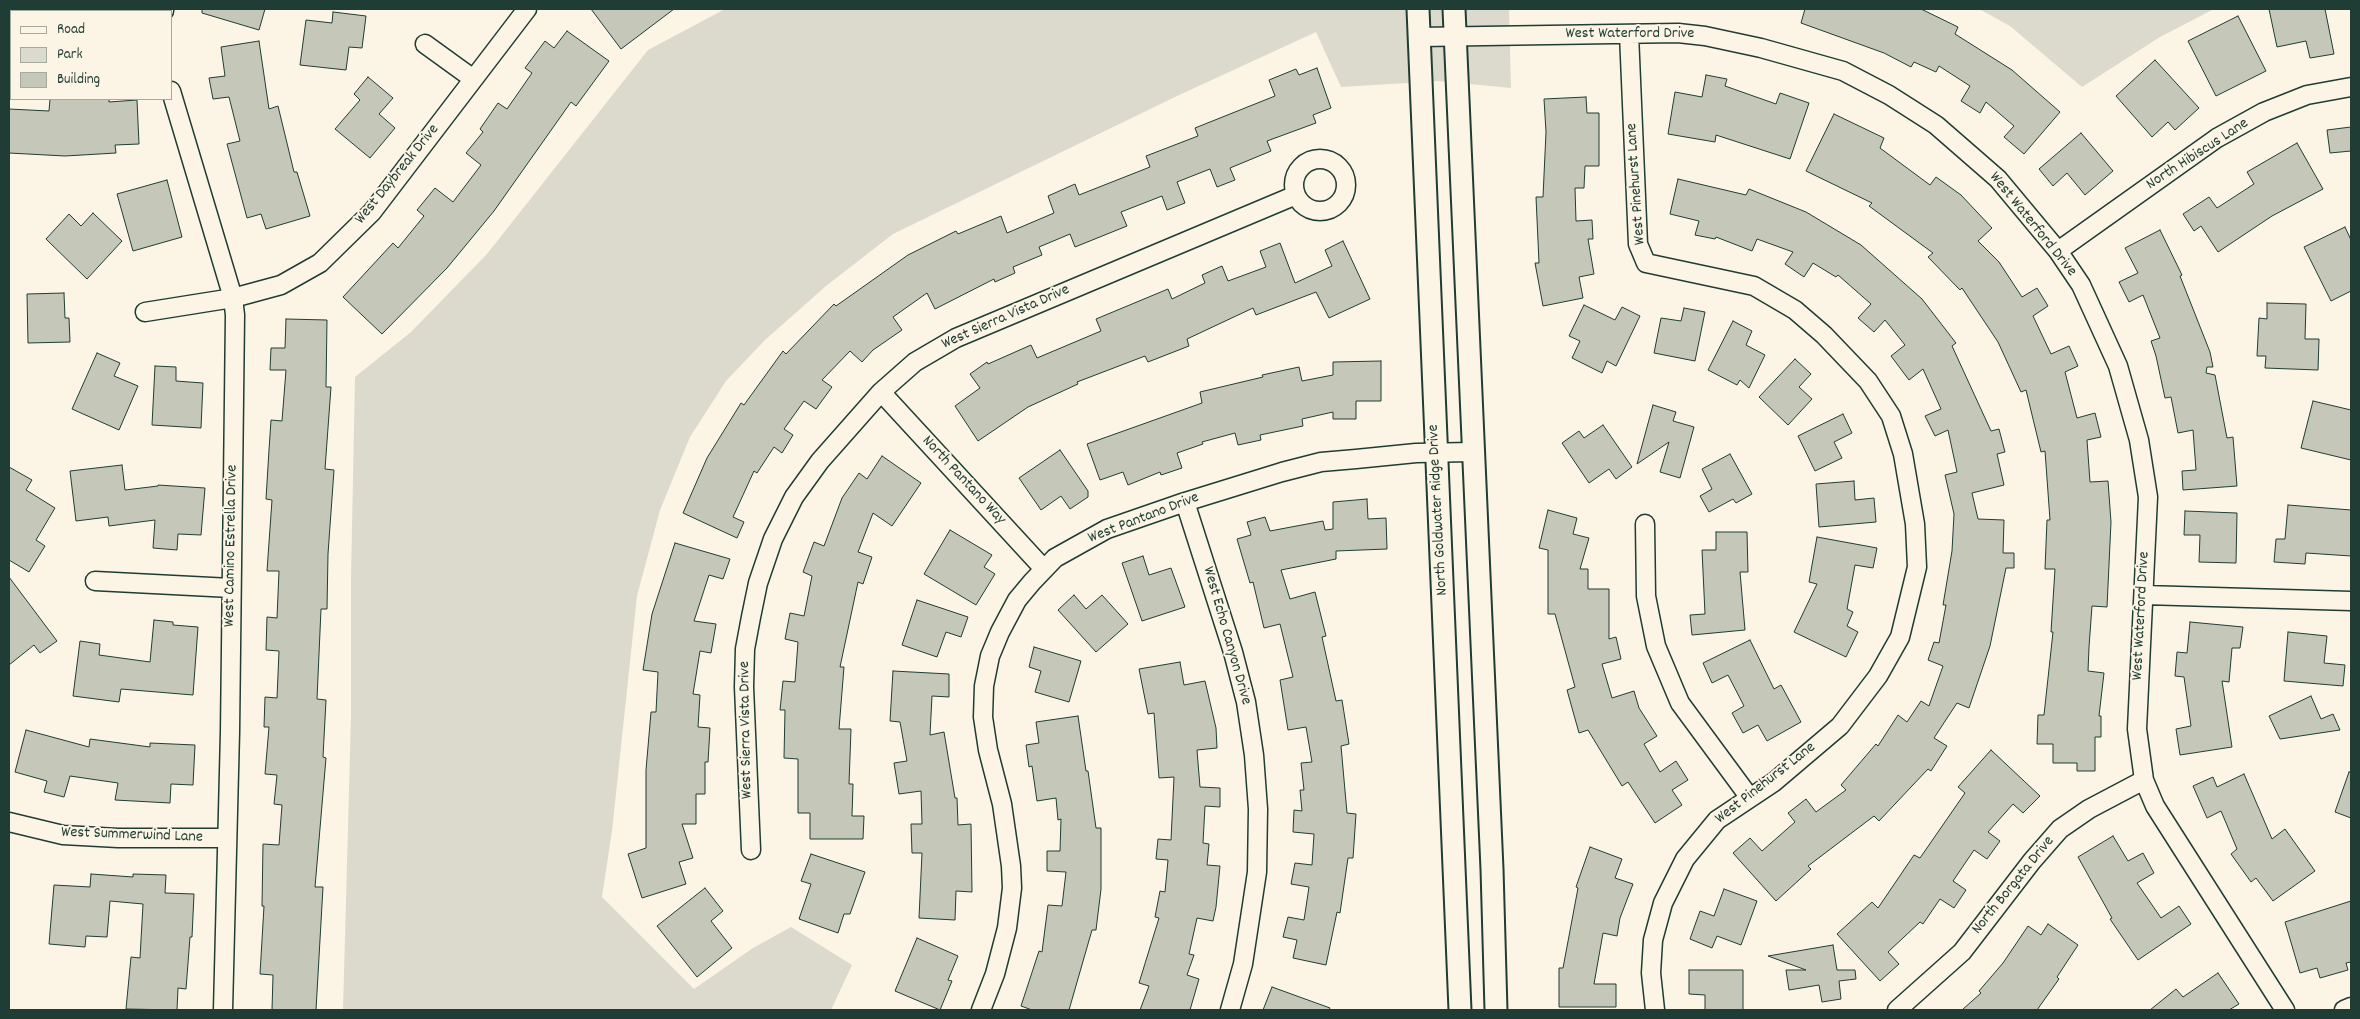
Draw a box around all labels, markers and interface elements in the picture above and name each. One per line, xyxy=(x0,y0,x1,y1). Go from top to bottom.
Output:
legend xyxy=(10,10,172,100)
text: Road xyxy=(57,19,85,41)
street label: West Waterford Drive xyxy=(1566,25,1694,45)
text: Park xyxy=(57,44,83,66)
text: Building xyxy=(57,69,100,91)
street label: North Hibiscus Lane xyxy=(2143,115,2253,195)
street label: West Daybreak Drive xyxy=(352,121,444,229)
street label: West Pinehurst Lane xyxy=(1623,122,1651,246)
street label: West Waterford Drive xyxy=(1984,169,2080,281)
street label: West Sierra Vista Drive xyxy=(939,281,1073,355)
street label: North Goldwater Ridge Drive xyxy=(1425,424,1453,596)
street label: North Pantano Way xyxy=(917,432,1009,530)
street label: West Camino Estrella Drive xyxy=(221,465,243,627)
street label: West Pantano Drive xyxy=(1086,489,1202,549)
street label: West Waterford Drive xyxy=(2129,551,2155,681)
street label: West Echo Canyon Drive xyxy=(1197,565,1255,707)
street label: West Sierra Vista Drive xyxy=(736,661,758,799)
street label: West Pinehurst Lane xyxy=(1712,739,1820,829)
street label: West Summerwind Lane xyxy=(61,824,203,848)
street label: North Borgata Drive xyxy=(1968,833,2060,939)

